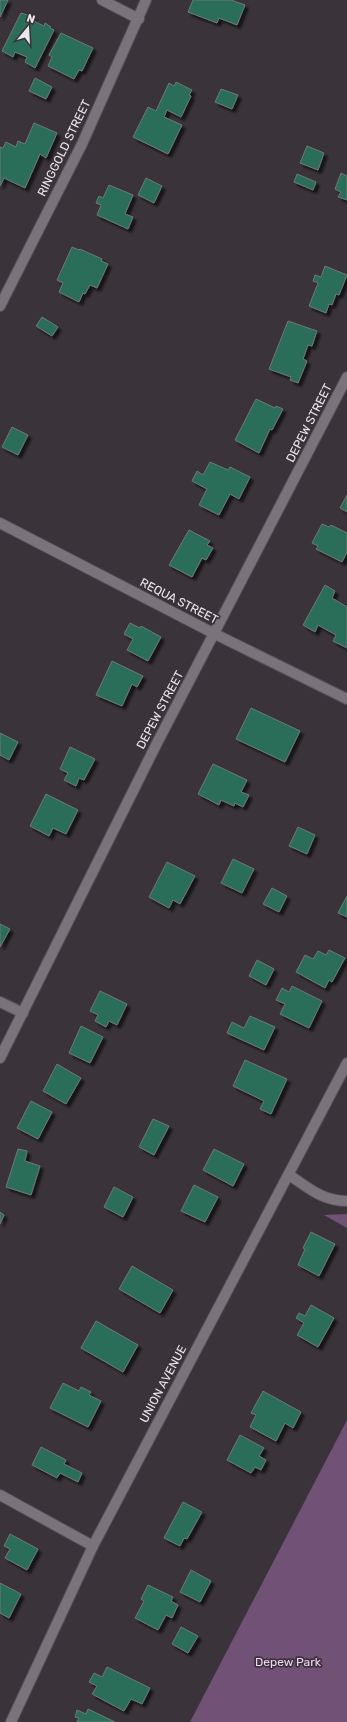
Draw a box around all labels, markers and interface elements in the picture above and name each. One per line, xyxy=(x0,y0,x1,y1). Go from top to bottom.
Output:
north arrow xyxy=(8,8,48,48)
text: N xyxy=(25,12,37,26)
street label: RINGGOLD STREET xyxy=(35,97,93,199)
street label: DEPEW STREET xyxy=(283,381,335,465)
street label: REQUA STREET xyxy=(138,575,220,627)
street label: DEPEW STREET xyxy=(134,668,187,751)
street label: UNION AVENUE xyxy=(137,1343,189,1425)
park label: Depew Park xyxy=(255,1655,322,1669)

